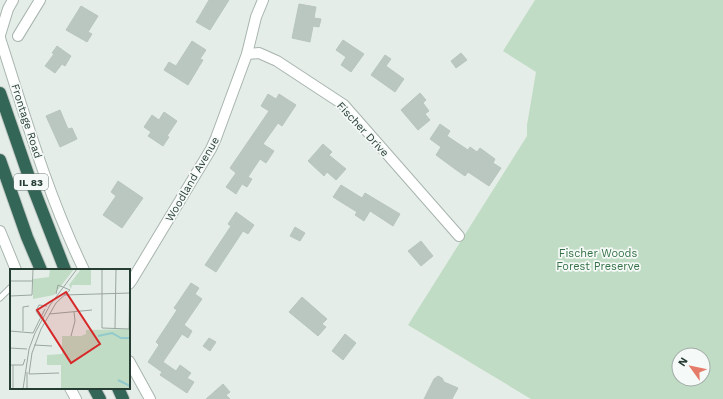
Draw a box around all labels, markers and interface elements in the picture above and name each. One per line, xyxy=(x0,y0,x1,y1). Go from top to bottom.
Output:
street label: Frontage Road xyxy=(8,82,45,160)
street label: Fischer Drive xyxy=(334,99,391,159)
street label: Woodland Avenue xyxy=(163,135,222,224)
road number: IL 83 xyxy=(14,174,48,190)
park label: Fischer Woods Forest Preserve xyxy=(556,247,640,273)
inset map xyxy=(10,269,130,389)
north arrow xyxy=(671,347,711,387)
text: N xyxy=(675,355,691,369)

